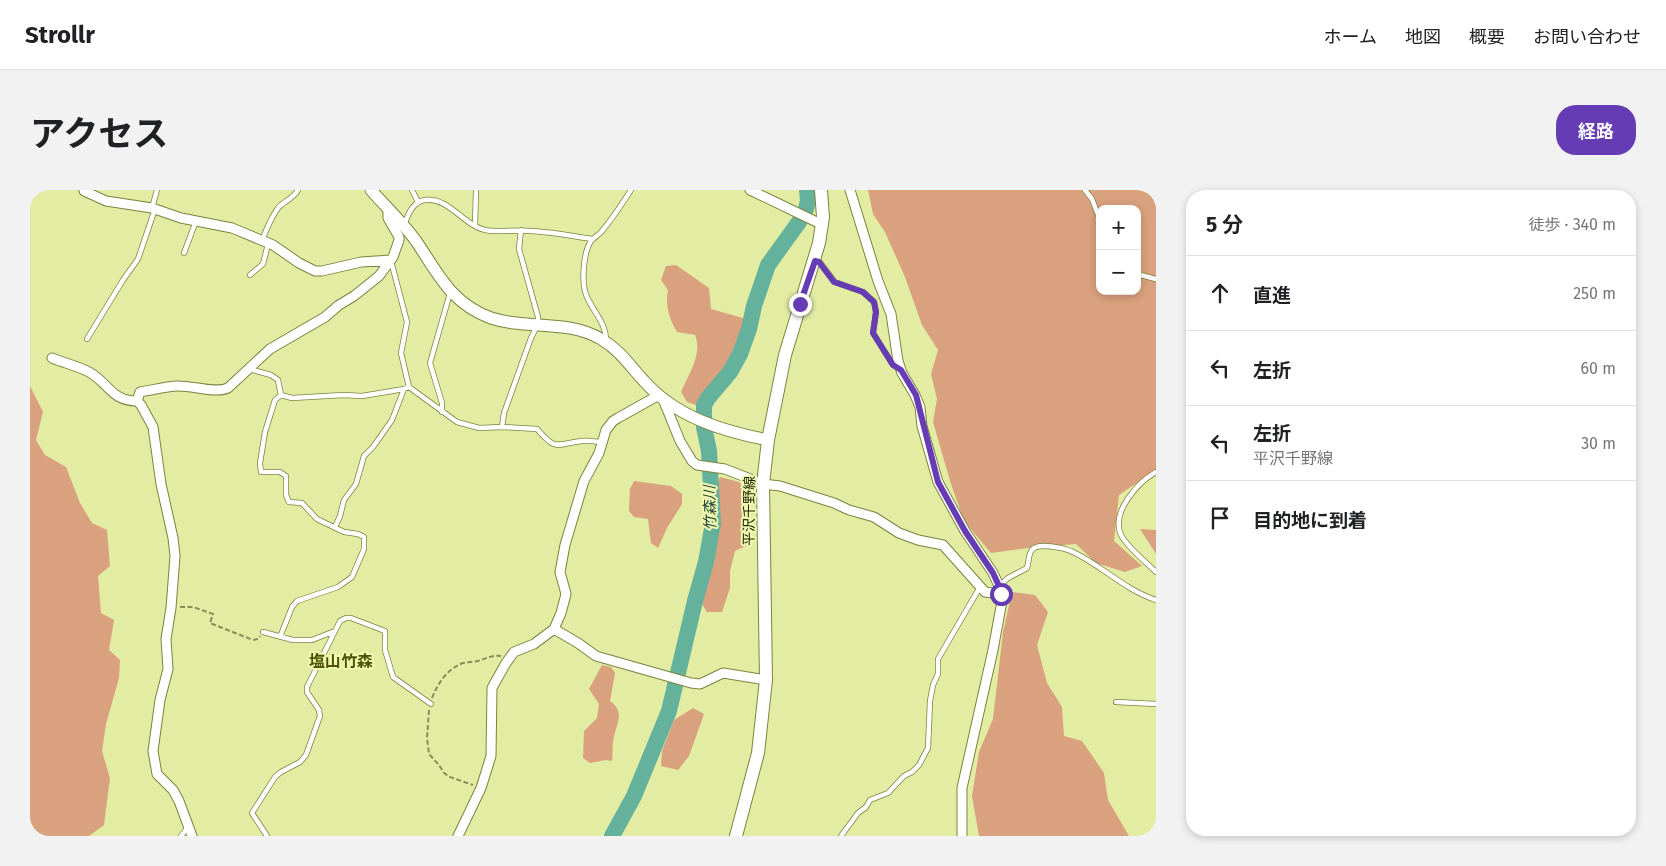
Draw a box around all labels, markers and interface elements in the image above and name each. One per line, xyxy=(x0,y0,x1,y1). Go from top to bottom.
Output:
text: Strollr xyxy=(25,21,95,49)
text: ホーム xyxy=(1324,26,1377,48)
text: 地図 xyxy=(1405,26,1441,48)
text: 概要 xyxy=(1469,26,1505,48)
text: お問い合わせ xyxy=(1533,26,1641,48)
button: 経路 xyxy=(1556,105,1636,155)
text: アクセス xyxy=(30,113,168,155)
map controls xyxy=(1096,205,1141,295)
button: + xyxy=(1096,205,1141,250)
text: 5 分 xyxy=(1206,212,1243,238)
text: 徒歩 · 340 m xyxy=(1528,215,1616,234)
button: − xyxy=(1096,250,1141,295)
icon: ahead xyxy=(1206,279,1234,307)
text: 直進 xyxy=(1253,284,1291,307)
text: 250 m xyxy=(1573,284,1616,303)
route end xyxy=(789,293,812,316)
icon: left xyxy=(1206,354,1234,382)
text: 左折 xyxy=(1253,359,1291,382)
text: 60 m xyxy=(1581,359,1616,378)
text: 左折 xyxy=(1253,422,1291,445)
icon: left xyxy=(1206,429,1234,457)
text: 30 m xyxy=(1581,434,1616,453)
text: 平沢千野線 xyxy=(1253,449,1333,468)
street label: 平沢千野線 xyxy=(740,476,759,546)
water label: 竹森川 xyxy=(701,483,719,531)
icon: arrive xyxy=(1206,504,1234,532)
text: 目的地に到着 xyxy=(1253,509,1367,532)
route start xyxy=(990,583,1013,606)
district label: 塩山竹森 xyxy=(309,652,373,671)

